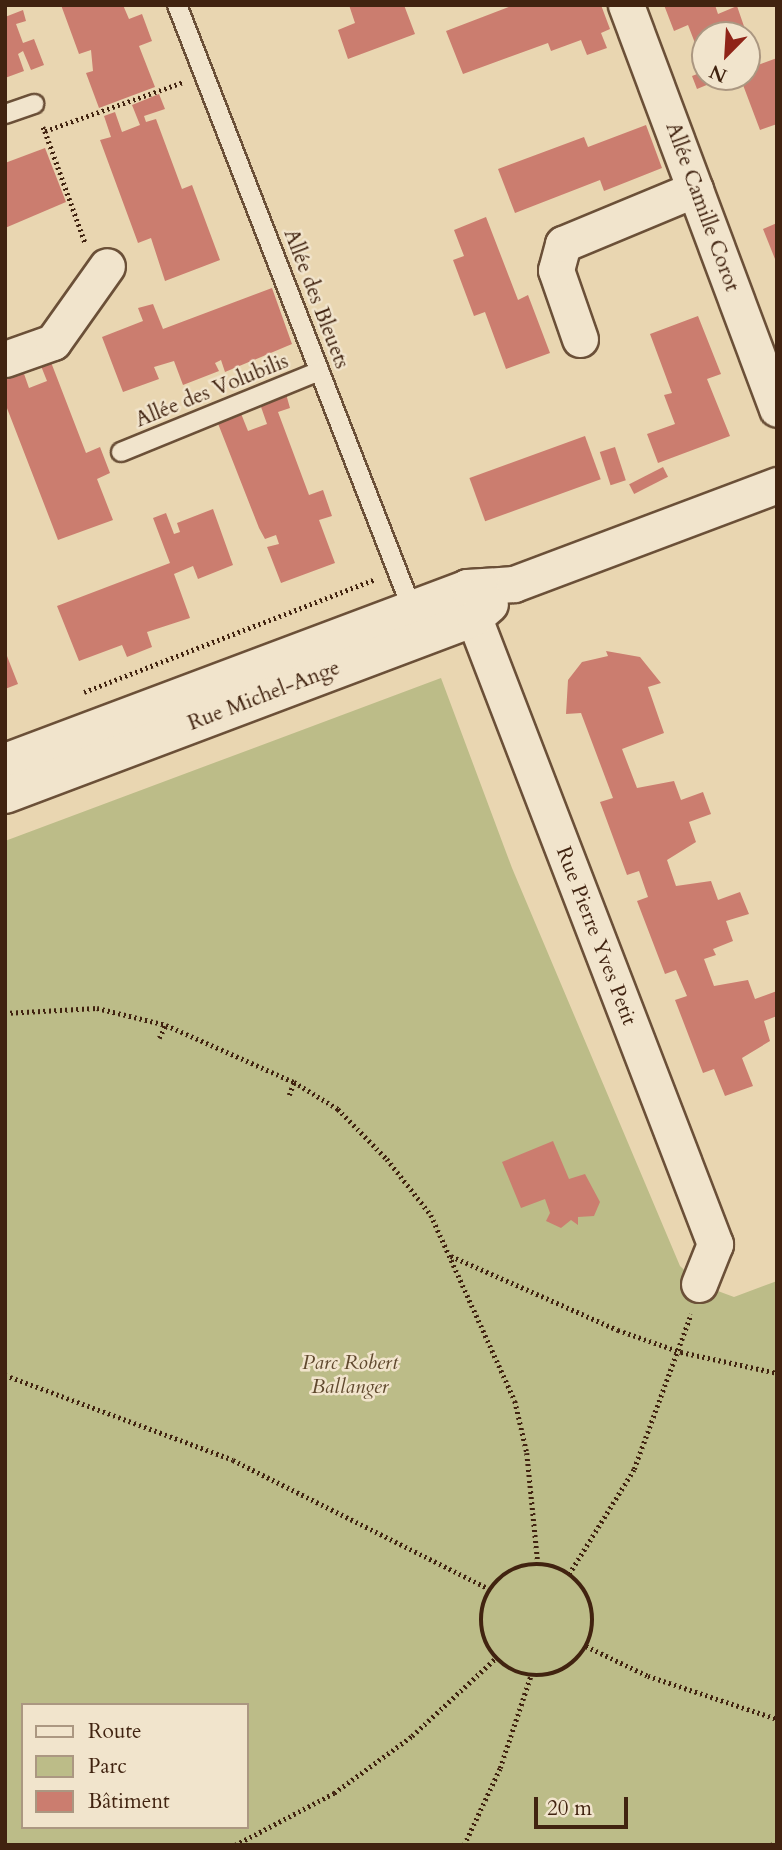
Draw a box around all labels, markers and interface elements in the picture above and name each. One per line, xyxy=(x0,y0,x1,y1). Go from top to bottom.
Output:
north arrow xyxy=(691,21,761,91)
text: N xyxy=(705,58,731,89)
street label: Allée Camille Corot xyxy=(660,119,744,295)
street label: Allée des Bleuets xyxy=(278,226,354,372)
street label: Allée des Volubilis xyxy=(132,349,292,433)
street label: Rue Michel-Ange xyxy=(185,655,343,737)
street label: Rue Pierre Yves Petit xyxy=(550,843,642,1029)
park label: Parc Robert Ballanger xyxy=(302,1350,398,1400)
legend xyxy=(21,1703,248,1829)
text: Route xyxy=(88,1717,142,1746)
text: Parc xyxy=(88,1752,127,1781)
scale bar xyxy=(537,1784,632,1828)
text: Bâtiment xyxy=(88,1787,170,1816)
text: 20 m xyxy=(547,1794,592,1823)

